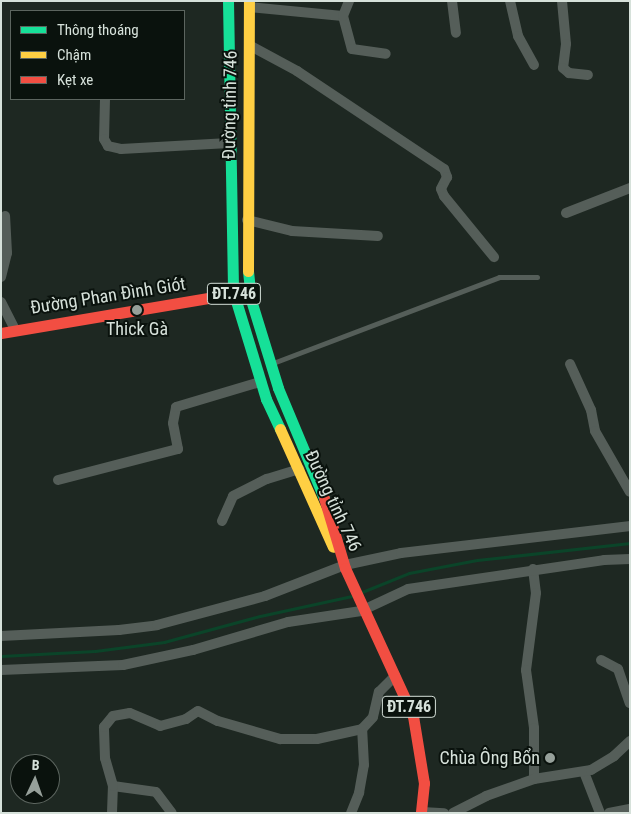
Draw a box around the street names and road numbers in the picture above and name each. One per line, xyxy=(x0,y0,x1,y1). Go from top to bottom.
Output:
street label: Đường tỉnh 746 xyxy=(218,50,242,160)
street label: Đường Phan Đình Giót xyxy=(29,273,187,319)
road number: ĐT.746 xyxy=(206,280,262,308)
street label: Đường tỉnh 746 xyxy=(300,447,366,555)
road number: ĐT.746 xyxy=(382,694,436,720)

